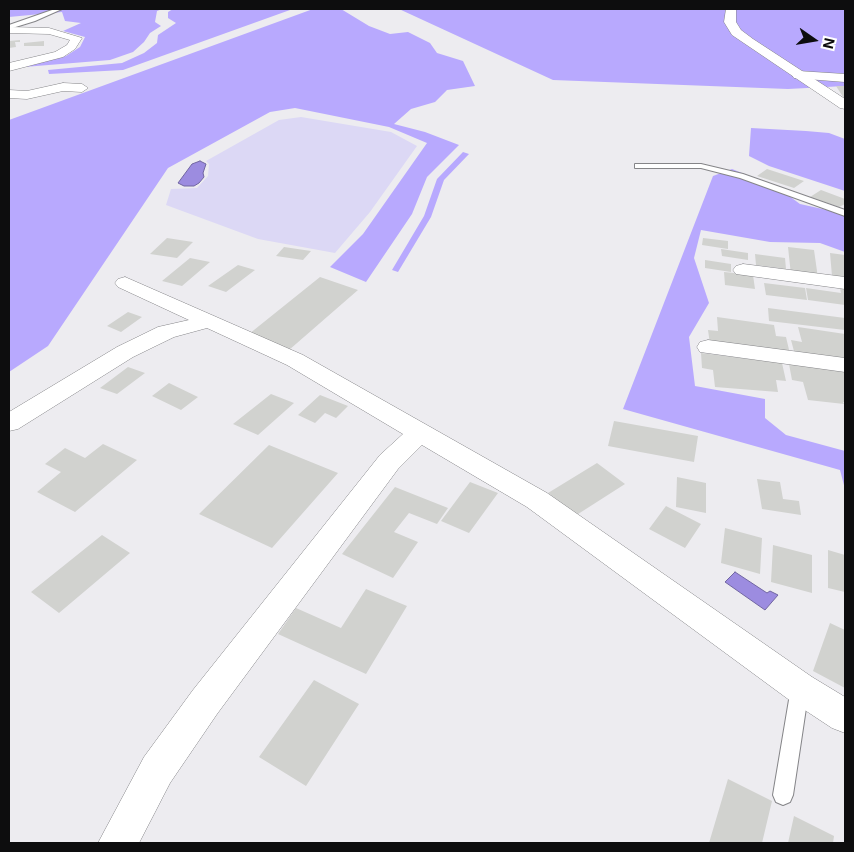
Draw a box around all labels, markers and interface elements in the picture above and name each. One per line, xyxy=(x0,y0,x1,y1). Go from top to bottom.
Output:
north arrow xyxy=(789,15,839,65)
text: N xyxy=(820,36,839,51)

